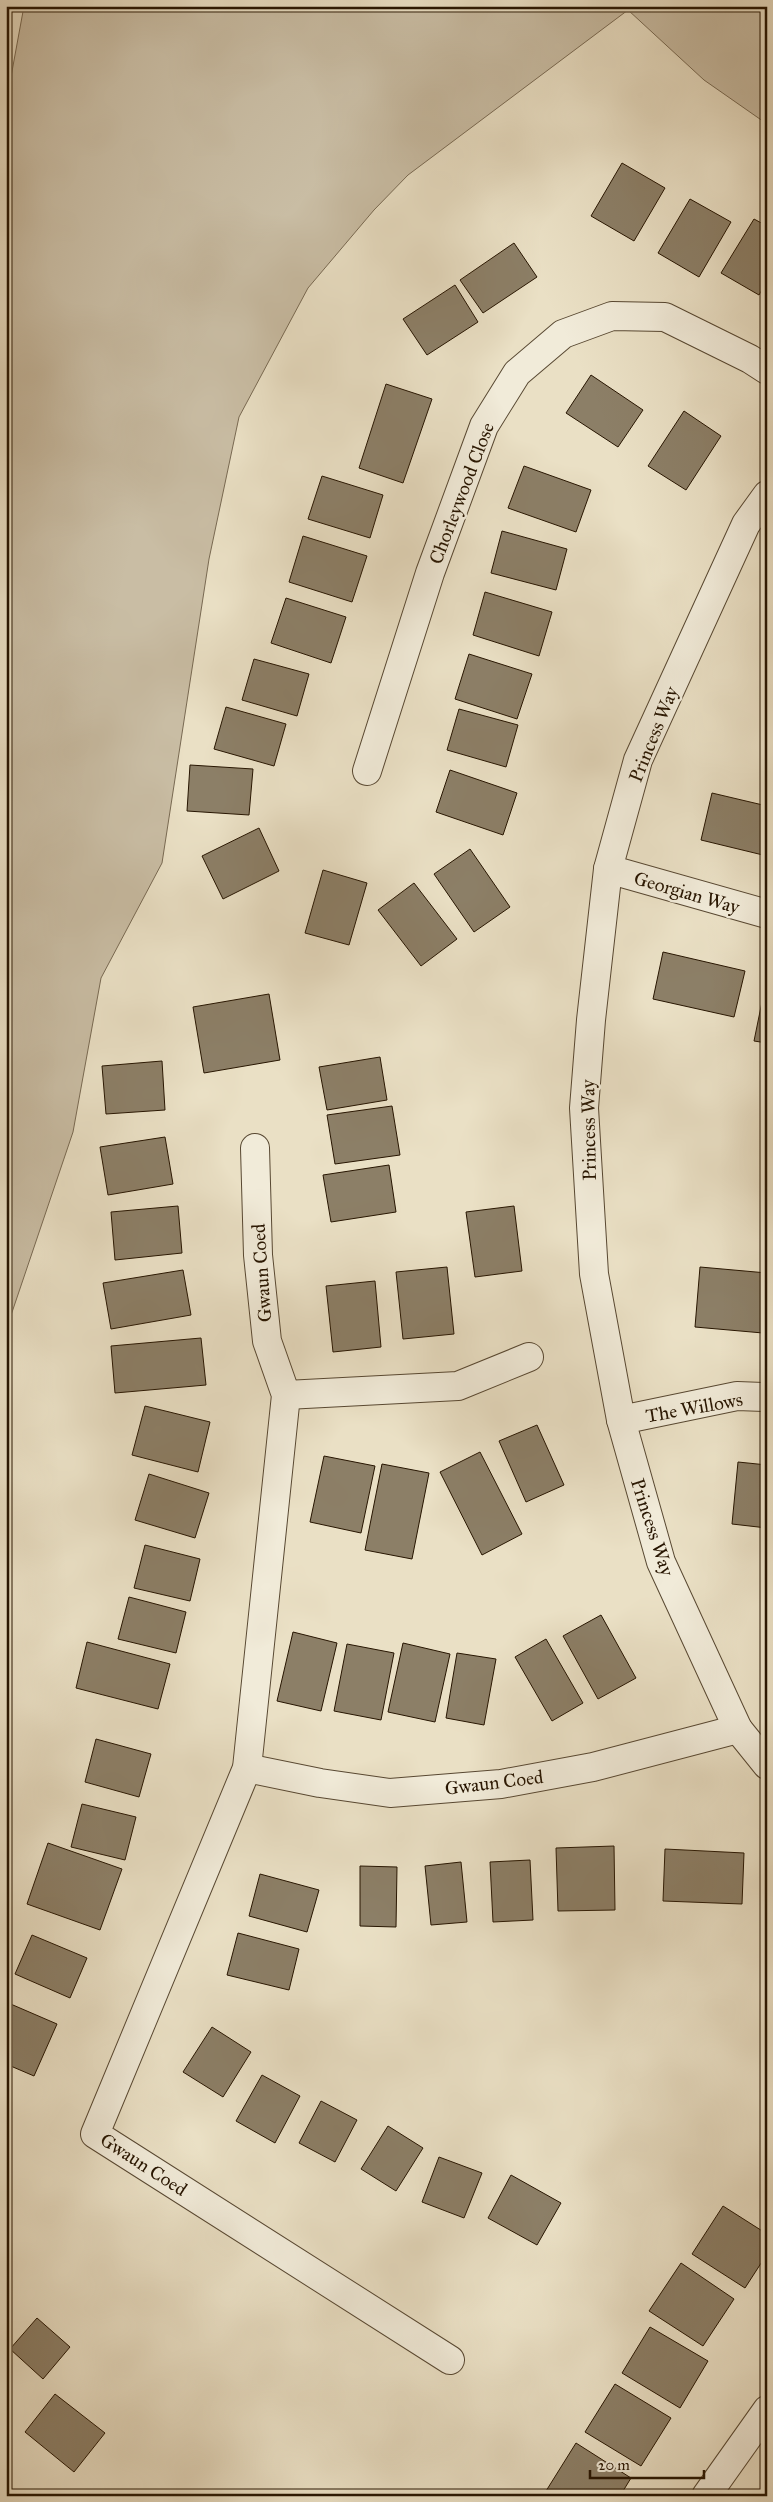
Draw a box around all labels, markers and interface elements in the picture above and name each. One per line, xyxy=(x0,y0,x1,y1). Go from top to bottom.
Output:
street label: Chorleywood Close xyxy=(424,419,499,567)
street label: Princess Way xyxy=(624,682,683,785)
street label: Georgian Way xyxy=(631,866,743,920)
street label: Princess Way xyxy=(576,1078,601,1181)
street label: Gwaun Coed xyxy=(247,1222,276,1323)
street label: The Willows xyxy=(644,1388,744,1427)
street label: Princess Way xyxy=(626,1476,679,1580)
street label: Gwaun Coed xyxy=(444,1765,545,1800)
street label: Gwaun Coed xyxy=(96,2128,192,2201)
scale bar xyxy=(590,2447,704,2479)
text: 20 m xyxy=(598,2456,630,2474)

